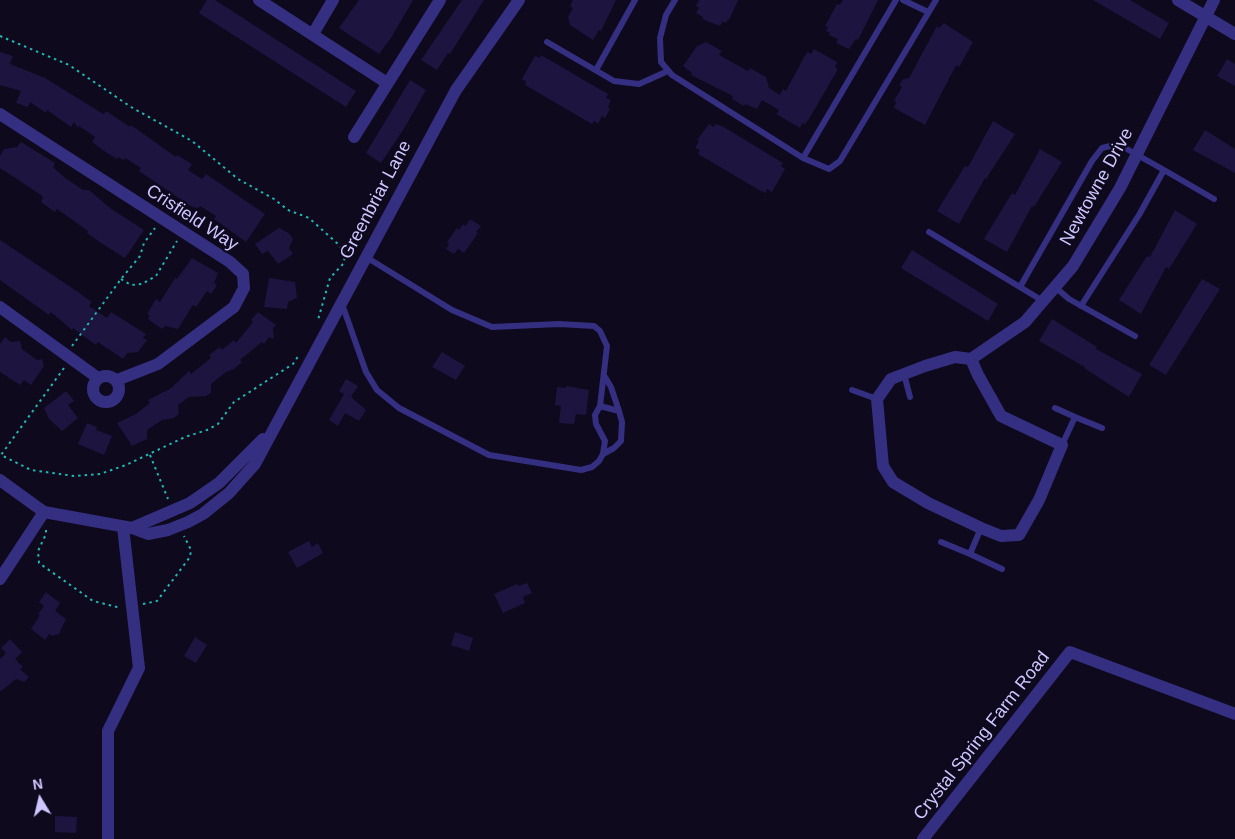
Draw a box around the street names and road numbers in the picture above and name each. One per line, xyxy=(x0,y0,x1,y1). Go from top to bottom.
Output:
street label: Newtowne Drive xyxy=(1056,124,1138,250)
street label: Greenbriar Lane xyxy=(336,137,416,263)
street label: Crisfield Way xyxy=(142,180,242,256)
street label: Crystal Spring Farm Road xyxy=(909,647,1055,825)

